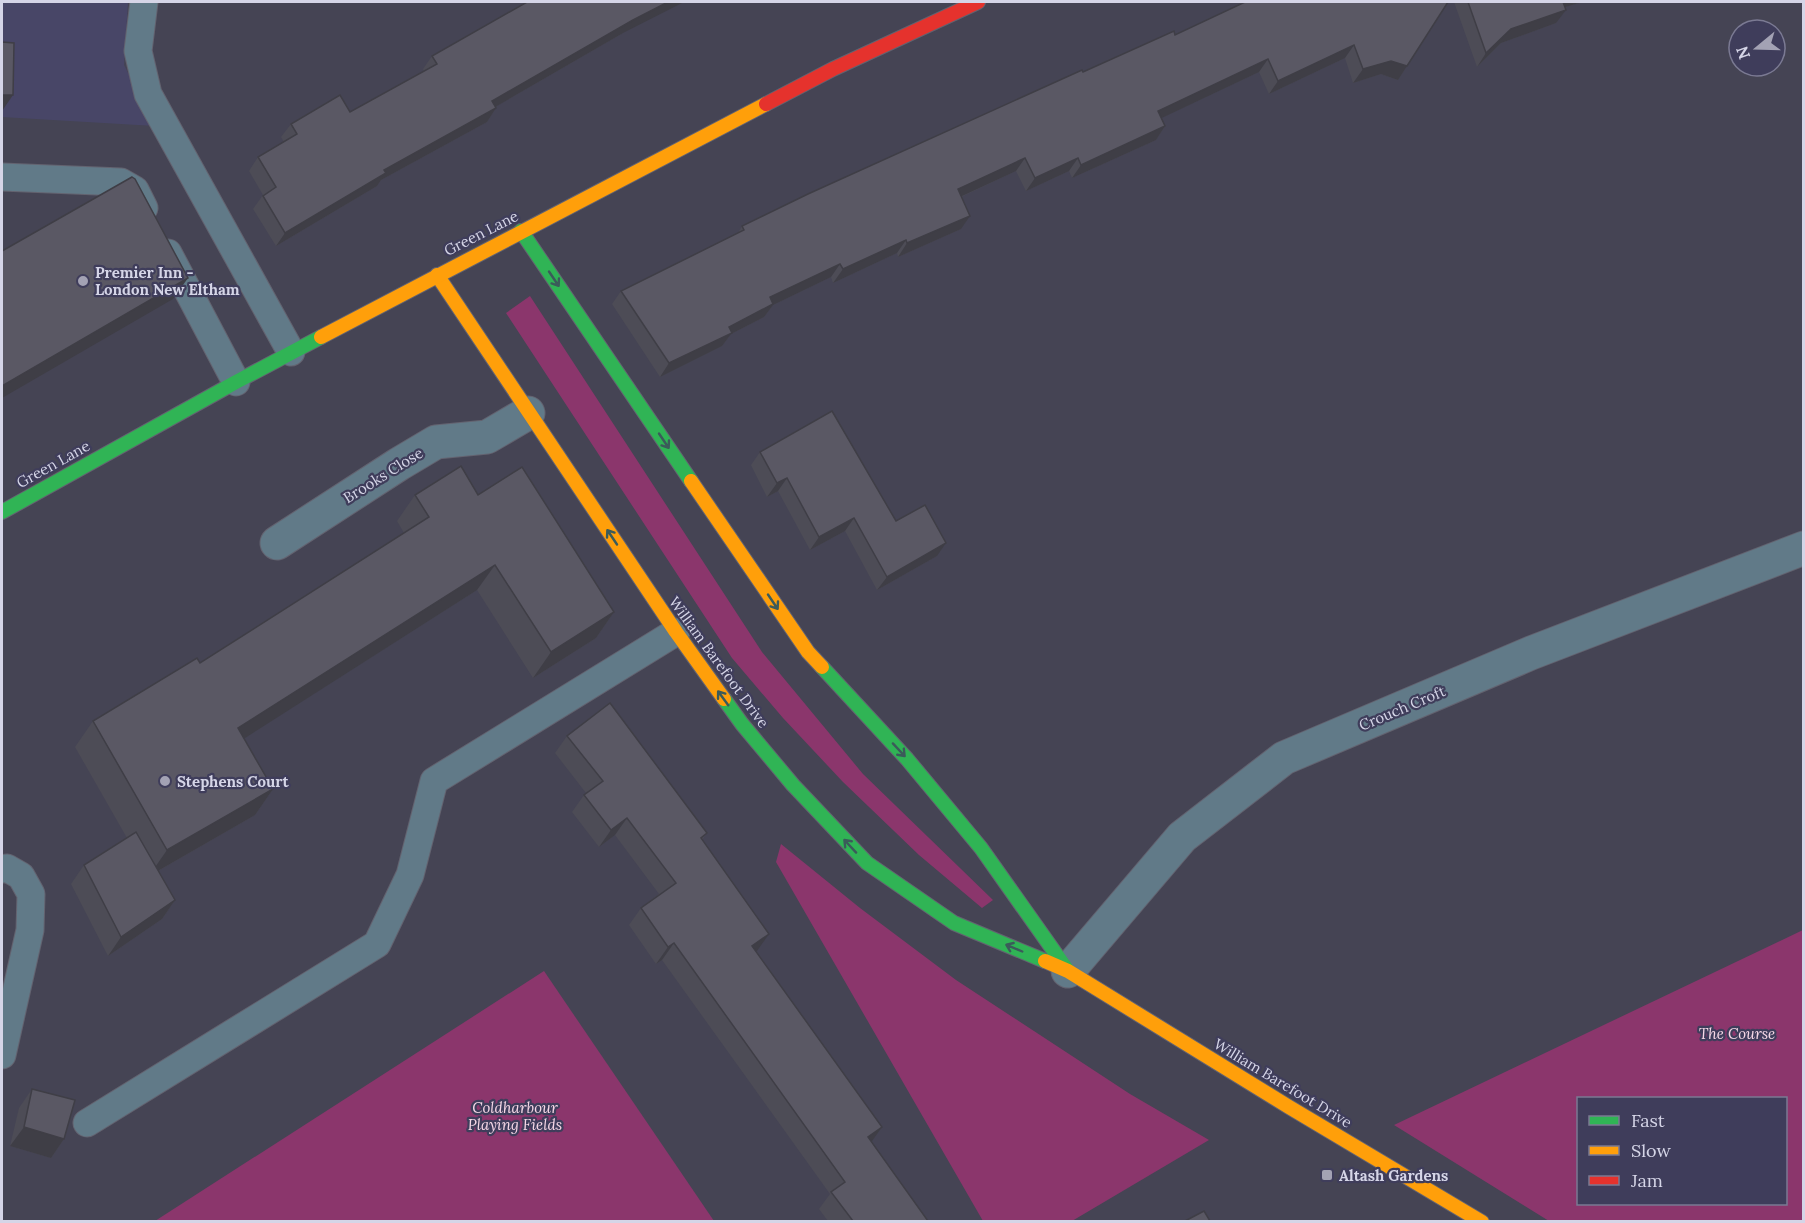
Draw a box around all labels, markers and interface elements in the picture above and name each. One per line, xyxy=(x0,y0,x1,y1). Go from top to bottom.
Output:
north arrow xyxy=(1727,18,1787,78)
text: N xyxy=(1731,44,1754,62)
street label: Green Lane xyxy=(441,206,521,260)
place label: Premier Inn - London New Eltham xyxy=(95,263,240,299)
one-way arrow xyxy=(548,271,560,287)
marker: Premier Inn - London New Eltham xyxy=(76,274,90,288)
one-way arrow xyxy=(658,432,670,448)
street label: Green Lane xyxy=(13,436,93,492)
street label: Brooks Close xyxy=(340,443,426,507)
one-way arrow xyxy=(606,530,618,546)
street label: William Barefoot Drive xyxy=(665,593,773,731)
one-way arrow xyxy=(767,593,779,610)
street label: Crouch Croft xyxy=(1356,681,1448,735)
one-way arrow xyxy=(717,690,729,706)
one-way arrow xyxy=(892,743,906,758)
place label: Stephens Court xyxy=(177,772,290,791)
marker: Stephens Court xyxy=(158,774,172,788)
one-way arrow xyxy=(843,838,857,853)
one-way arrow xyxy=(1005,942,1023,953)
park label: The Course xyxy=(1699,1024,1775,1043)
street label: William Barefoot Drive xyxy=(1210,1034,1356,1132)
legend xyxy=(1577,1097,1787,1205)
park label: Coldharbour Playing Fields xyxy=(468,1098,562,1134)
text: Fast xyxy=(1631,1109,1665,1132)
text: Slow xyxy=(1631,1139,1671,1162)
place label: Altash Gardens xyxy=(1339,1166,1448,1185)
marker: Altash Gardens xyxy=(1320,1168,1334,1182)
text: Jam xyxy=(1630,1169,1663,1192)

